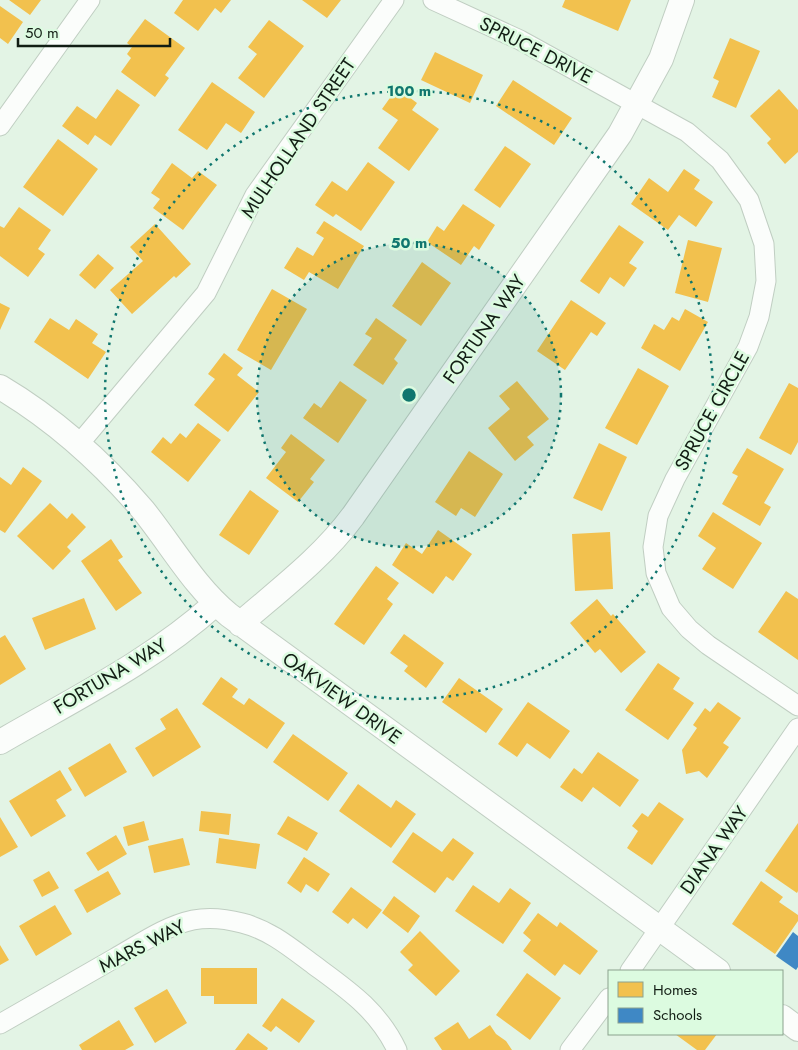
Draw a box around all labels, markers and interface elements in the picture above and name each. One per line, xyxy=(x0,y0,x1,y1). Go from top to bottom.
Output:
street label: SPRUCE DRIVE xyxy=(475,10,597,90)
scale bar xyxy=(18,15,170,47)
text: 50 m xyxy=(25,22,59,44)
street label: MULHOLLAND STREET xyxy=(234,53,362,223)
text: 100 m xyxy=(387,80,431,102)
text: 50 m xyxy=(391,232,427,254)
street label: FORTUNA WAY xyxy=(436,269,532,389)
street label: SPRUCE CIRCLE xyxy=(668,346,756,476)
centre of rings xyxy=(400,386,418,404)
street label: FORTUNA WAY xyxy=(48,631,172,720)
street label: OAKVIEW DRIVE xyxy=(277,645,407,751)
street label: DIANA WAY xyxy=(674,800,754,899)
street label: MARS WAY xyxy=(94,913,190,979)
legend xyxy=(608,970,783,1035)
text: Homes xyxy=(653,979,697,1001)
text: Schools xyxy=(653,1004,702,1026)

